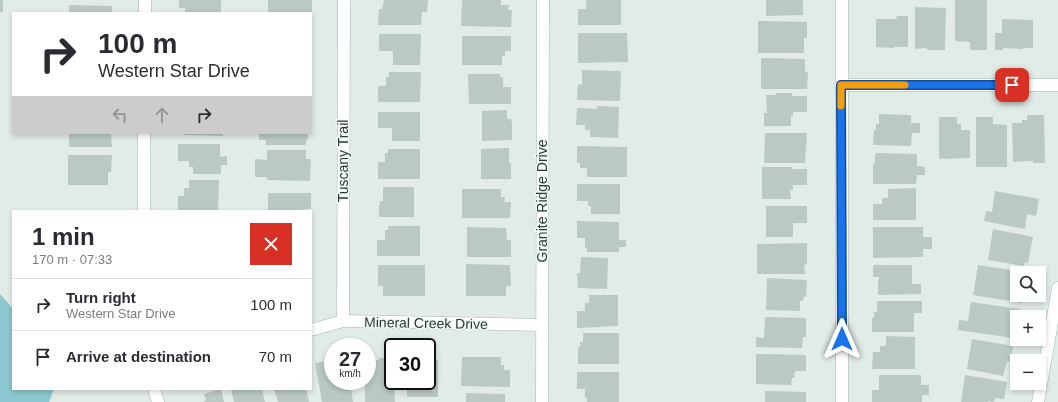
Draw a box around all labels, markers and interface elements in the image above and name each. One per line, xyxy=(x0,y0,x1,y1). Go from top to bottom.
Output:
icon: right xyxy=(32,28,84,80)
text: 100 m xyxy=(98,28,177,59)
text: Western Star Drive xyxy=(98,61,250,81)
pin xyxy=(995,68,1029,102)
icon: arrive xyxy=(1001,74,1023,96)
icon: left xyxy=(109,104,131,126)
icon: ahead xyxy=(151,104,173,126)
icon: right xyxy=(193,104,215,126)
street label: Tuscany Trail xyxy=(335,120,351,202)
street label: Granite Ridge Drive xyxy=(534,139,550,262)
text: 1 min xyxy=(32,223,95,250)
button: close xyxy=(250,223,292,265)
text: 170 m · 07:33 xyxy=(32,252,112,267)
map controls xyxy=(1010,266,1046,390)
button: search xyxy=(1010,266,1046,302)
text: Turn right xyxy=(66,289,136,306)
icon: right xyxy=(32,294,54,316)
text: 100 m xyxy=(250,296,292,313)
text: Western Star Drive xyxy=(66,306,176,321)
button: + xyxy=(1010,310,1046,346)
street label: Mineral Creek Drive xyxy=(364,314,488,332)
position arrow xyxy=(821,318,863,360)
speed limit sign: 30 xyxy=(384,338,436,390)
icon: arrive xyxy=(32,346,54,368)
text: Arrive at destination xyxy=(66,348,211,365)
text: 70 m xyxy=(259,348,292,365)
text: 27 xyxy=(339,348,361,370)
button: − xyxy=(1010,354,1046,390)
text: km/h xyxy=(339,368,361,379)

